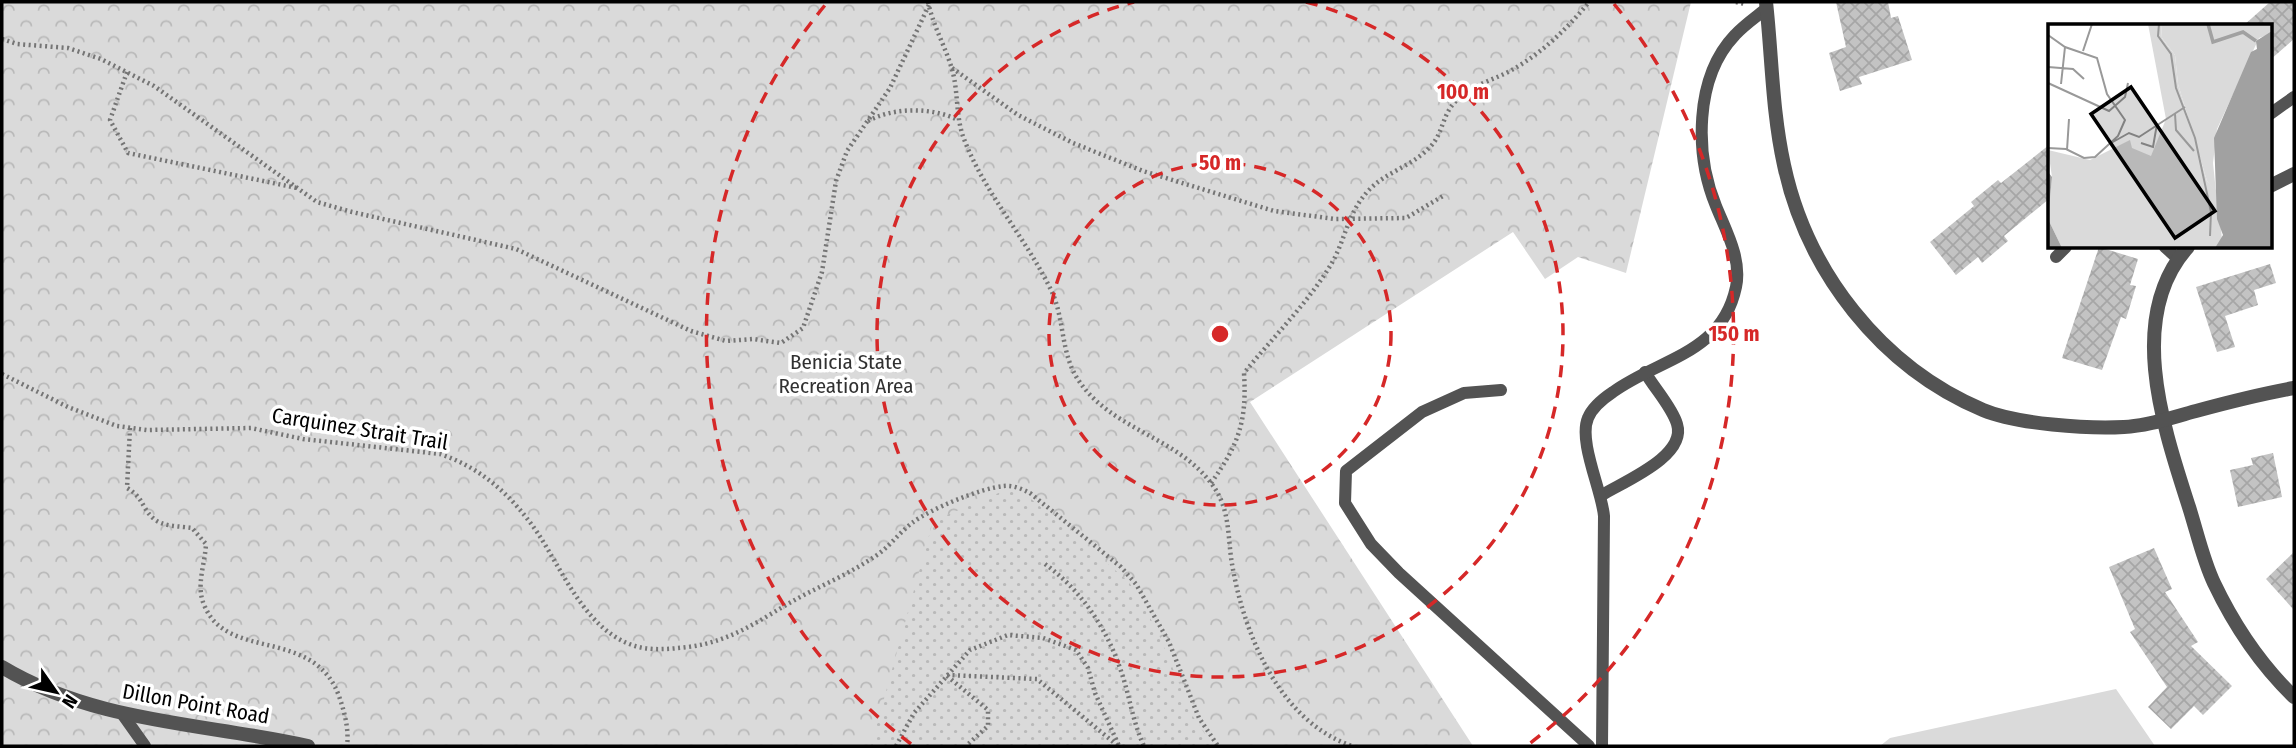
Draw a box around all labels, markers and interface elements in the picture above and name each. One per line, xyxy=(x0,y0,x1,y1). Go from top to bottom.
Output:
inset map xyxy=(2048,24,2272,248)
text: 100 m xyxy=(1437,79,1489,105)
text: 50 m xyxy=(1199,150,1241,176)
text: 150 m xyxy=(1708,321,1760,347)
centre of rings xyxy=(1208,322,1232,346)
park label: Benicia State Recreation Area xyxy=(778,349,914,399)
street label: Carquinez Strait Trail xyxy=(270,402,450,456)
north arrow xyxy=(21,657,91,727)
street label: Dillon Point Road xyxy=(121,678,271,730)
text: N xyxy=(57,690,82,712)

